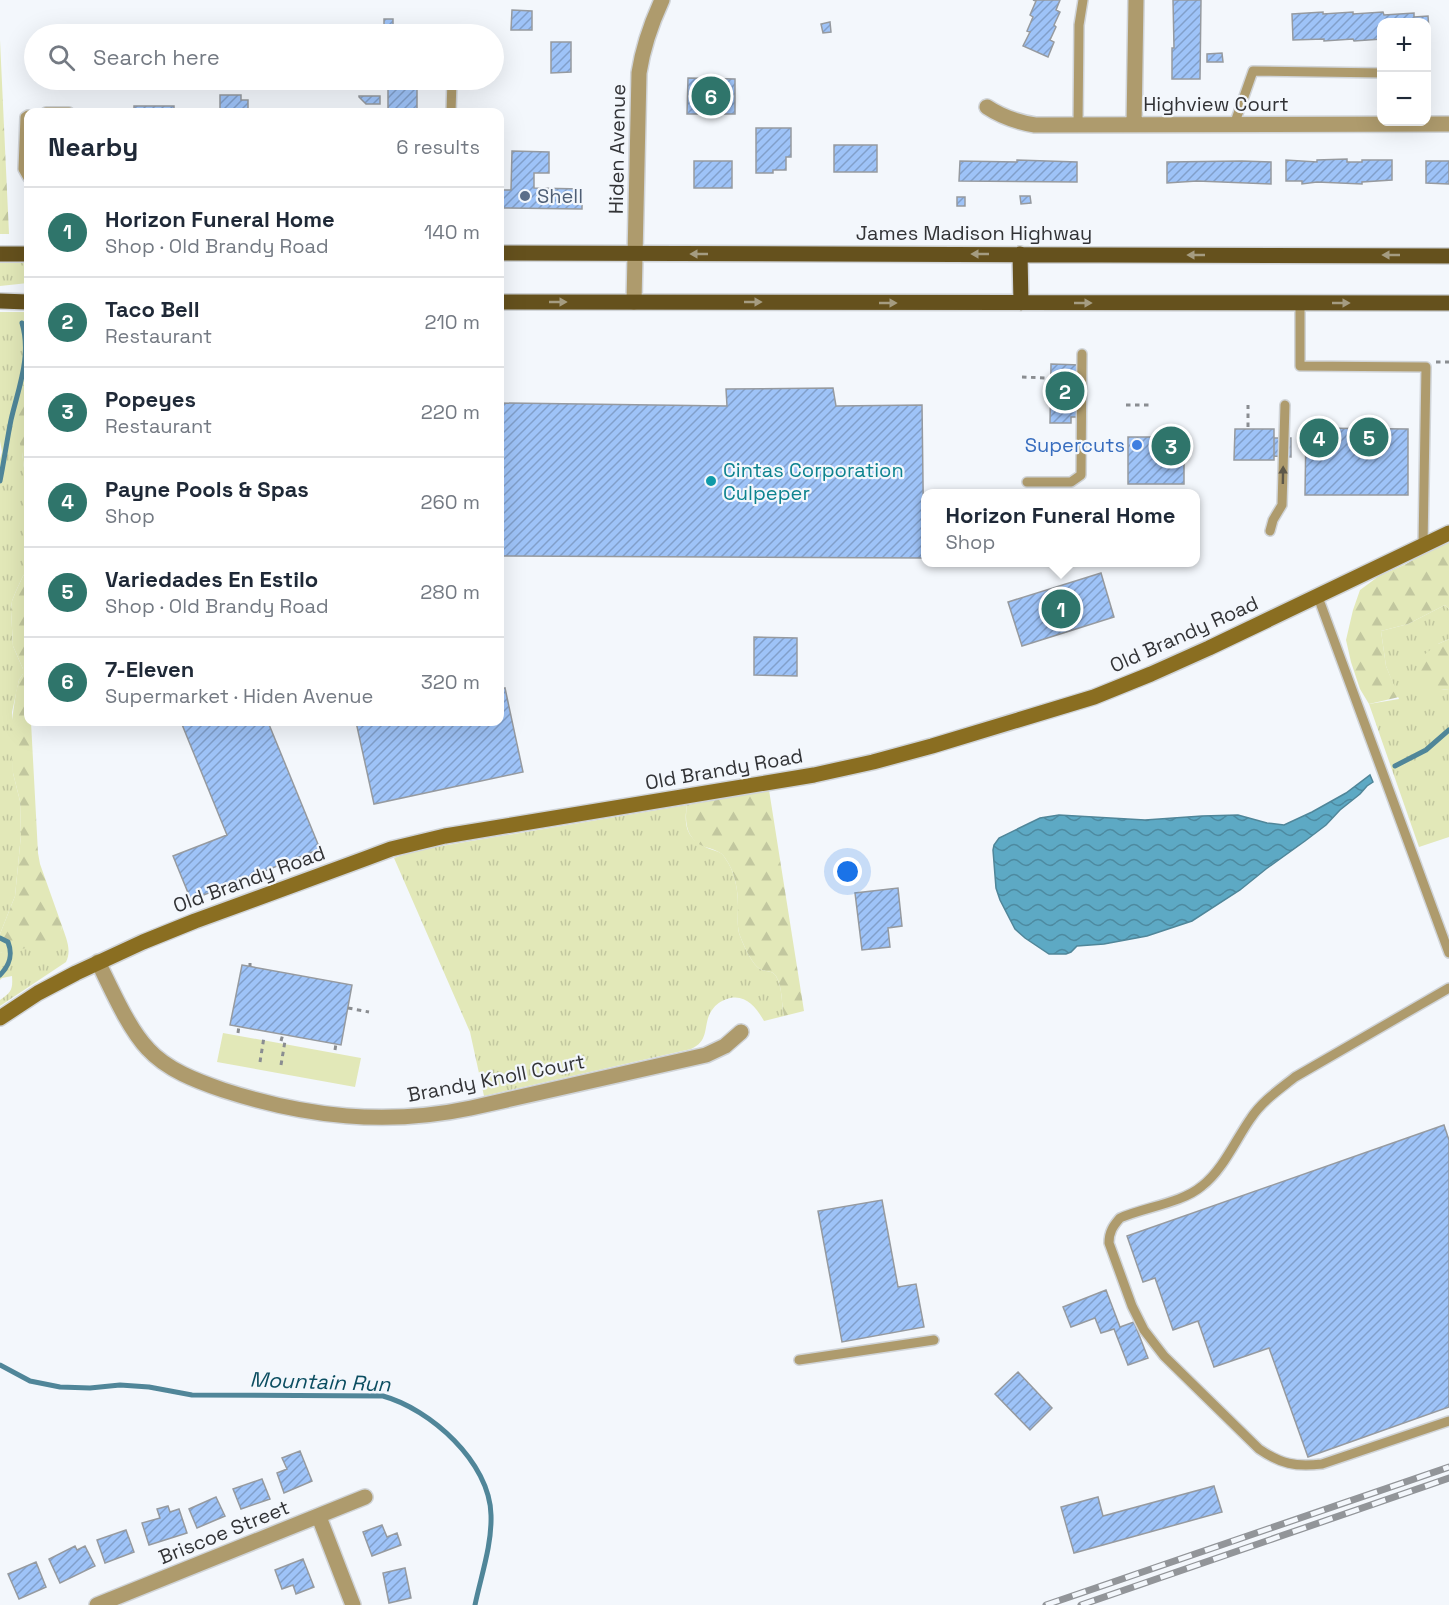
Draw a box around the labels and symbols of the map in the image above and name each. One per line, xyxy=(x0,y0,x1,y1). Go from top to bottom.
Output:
pin: 6 xyxy=(692,74,730,118)
street label: Hiden Avenue xyxy=(603,84,631,214)
street label: Highview Court xyxy=(1143,91,1289,117)
place label: Shell xyxy=(537,183,583,209)
marker: Shell xyxy=(518,189,532,203)
street label: James Madison Highway xyxy=(856,220,1092,246)
one-way arrow xyxy=(690,249,709,259)
one-way arrow xyxy=(970,249,989,259)
one-way arrow xyxy=(1186,250,1205,260)
one-way arrow xyxy=(1381,251,1400,260)
one-way arrow xyxy=(548,297,567,307)
one-way arrow xyxy=(743,297,762,307)
one-way arrow xyxy=(878,298,897,308)
one-way arrow xyxy=(1073,298,1092,308)
one-way arrow xyxy=(1331,298,1350,308)
pin: 2 xyxy=(1046,368,1084,414)
pin: 5 xyxy=(1350,414,1388,460)
pin: 4 xyxy=(1300,416,1338,460)
pin: 3 xyxy=(1152,424,1190,468)
place label: Supercuts xyxy=(1025,432,1125,458)
marker: Supercuts xyxy=(1130,438,1144,452)
place label: Cintas Corporation Culpeper xyxy=(723,457,904,506)
one-way arrow xyxy=(1279,466,1288,485)
marker: Cintas Corporation Culpeper xyxy=(704,474,718,488)
pin: 1 xyxy=(1042,586,1080,632)
street label: Old Brandy Road xyxy=(1106,590,1262,678)
street label: Old Brandy Road xyxy=(643,742,805,796)
street label: Old Brandy Road xyxy=(169,839,329,919)
your location xyxy=(833,857,862,886)
street label: Brandy Knoll Court xyxy=(405,1048,587,1108)
water label: Mountain Run xyxy=(249,1366,392,1397)
street label: Briscoe Street xyxy=(155,1494,293,1570)

